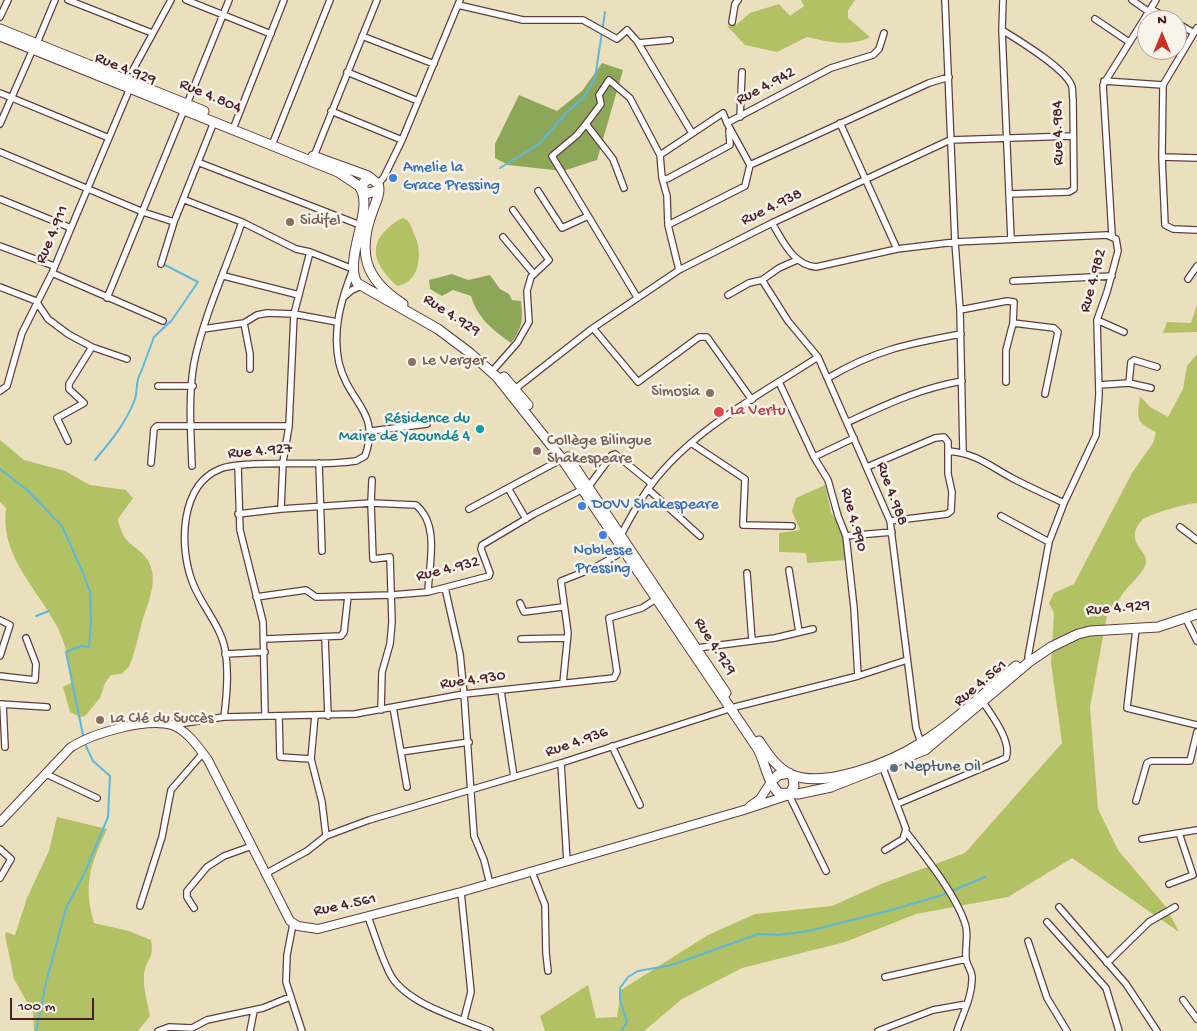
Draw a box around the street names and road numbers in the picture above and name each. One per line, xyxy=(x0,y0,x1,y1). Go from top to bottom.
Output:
street label: Rue 4.929 xyxy=(92,49,158,91)
street label: Rue 4.942 xyxy=(733,64,799,110)
street label: Rue 4.804 xyxy=(176,75,244,119)
street label: Rue 4.984 xyxy=(1049,100,1069,166)
street label: Rue 4.938 xyxy=(738,185,806,231)
street label: Rue 4.911 xyxy=(32,203,74,267)
street label: Rue 4.982 xyxy=(1076,247,1112,315)
street label: Rue 4.929 xyxy=(419,290,483,342)
street label: Rue 4.927 xyxy=(227,440,293,464)
street label: Rue 4.988 xyxy=(871,460,911,528)
street label: Rue 4.990 xyxy=(835,486,871,554)
street label: Rue 4.932 xyxy=(414,553,482,587)
street label: Rue 4.929 xyxy=(1085,597,1151,621)
street label: Rue 4.929 xyxy=(688,615,740,679)
street label: Rue 4.561 xyxy=(951,656,1011,712)
street label: Rue 4.930 xyxy=(439,667,507,695)
street label: Rue 4.936 xyxy=(543,723,611,763)
street label: Rue 4.561 xyxy=(312,890,378,922)

